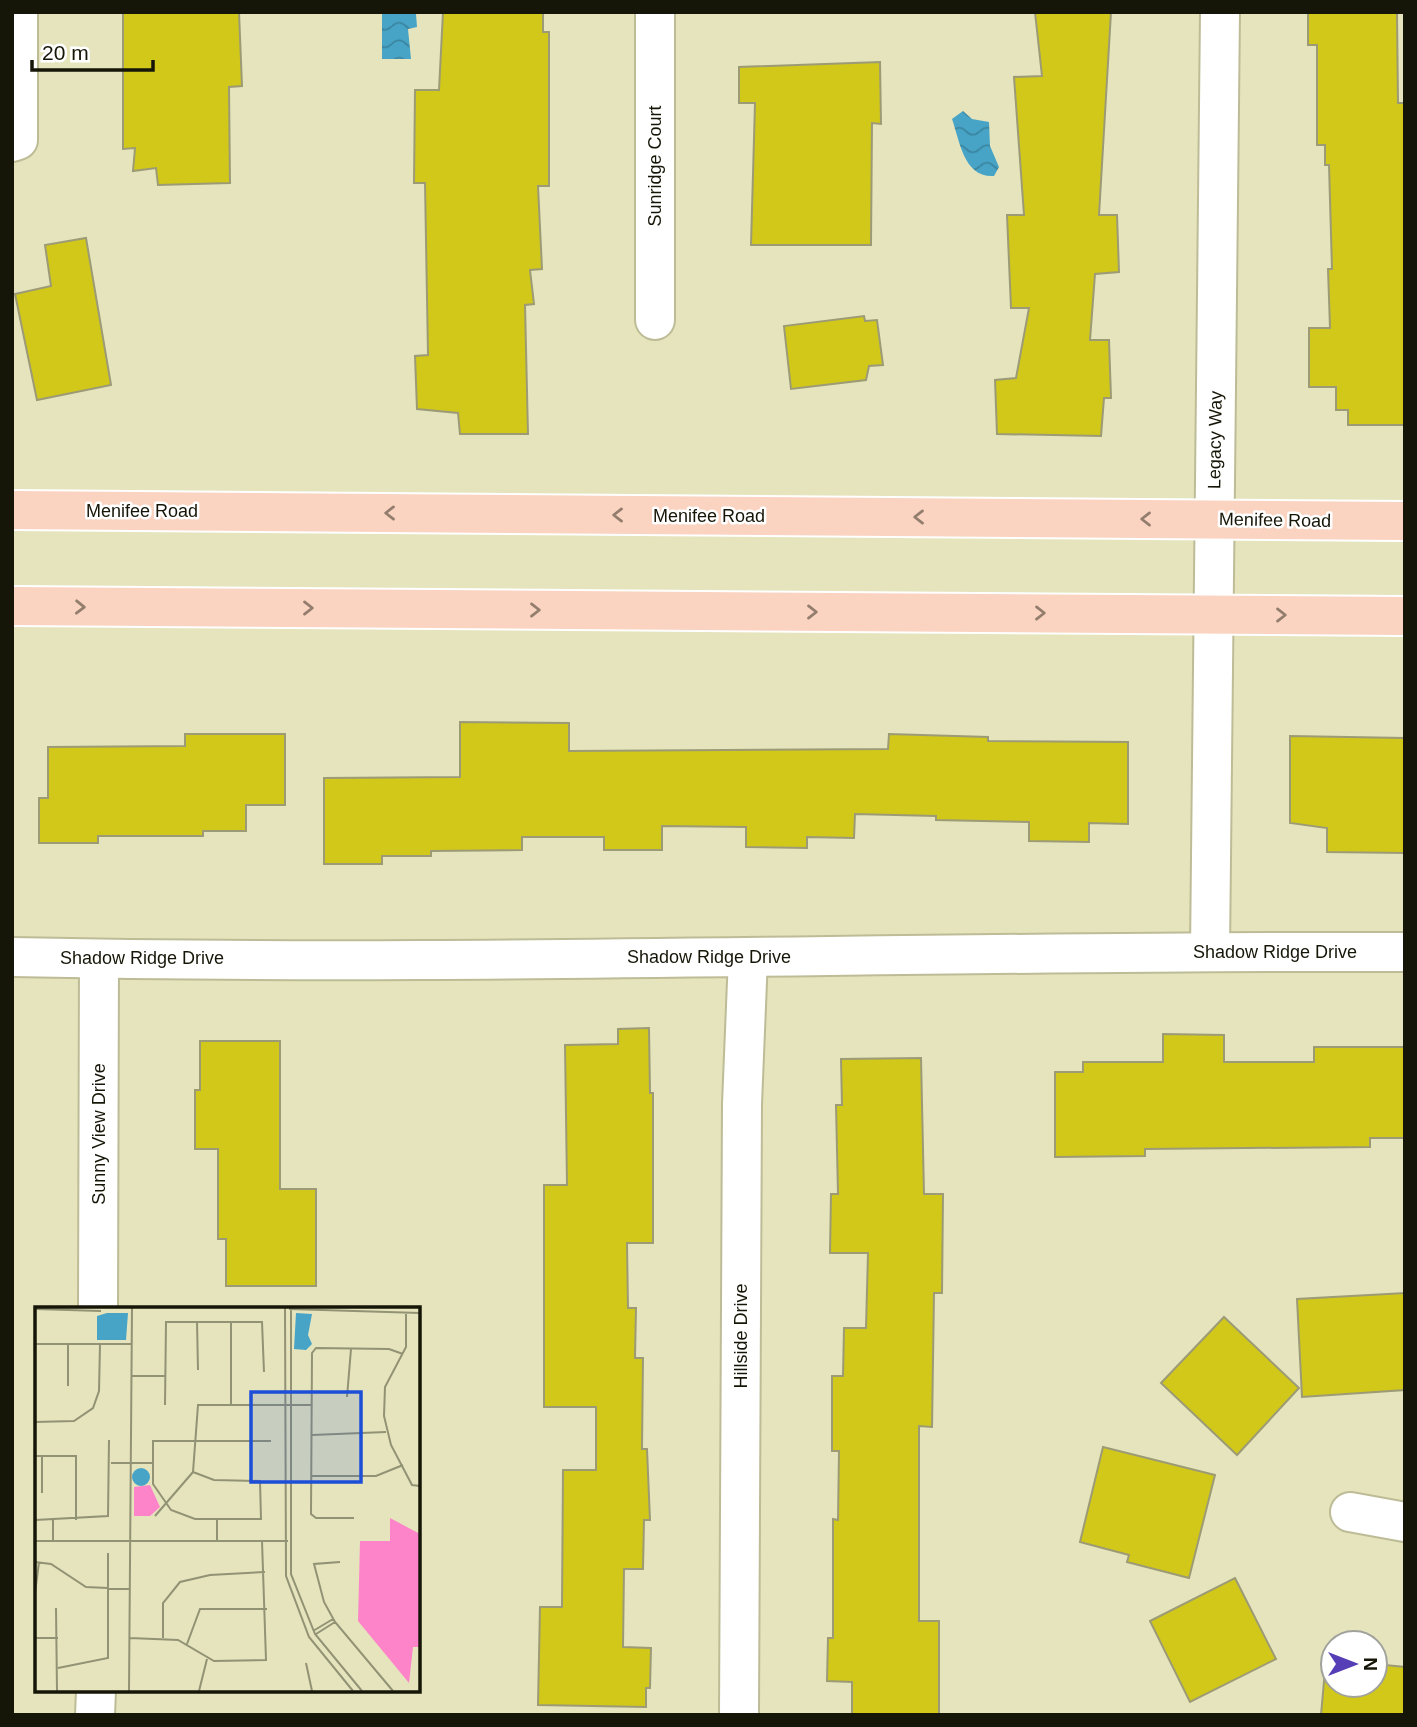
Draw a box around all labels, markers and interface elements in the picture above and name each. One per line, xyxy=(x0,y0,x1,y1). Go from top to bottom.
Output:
scale bar xyxy=(32,28,152,72)
text: 20 m xyxy=(42,41,89,64)
street label: Sunridge Court xyxy=(645,105,665,227)
street label: Legacy Way xyxy=(1204,391,1226,489)
street label: Menifee Road xyxy=(86,501,198,521)
one-way arrow xyxy=(384,505,395,521)
street label: Menifee Road xyxy=(653,506,765,526)
one-way arrow xyxy=(612,507,622,523)
one-way arrow xyxy=(913,509,923,525)
street label: Menifee Road xyxy=(1219,509,1331,531)
one-way arrow xyxy=(1140,511,1151,527)
one-way arrow xyxy=(75,599,86,614)
one-way arrow xyxy=(303,600,314,616)
one-way arrow xyxy=(531,602,541,618)
one-way arrow xyxy=(807,604,818,619)
one-way arrow xyxy=(1035,605,1046,621)
one-way arrow xyxy=(1277,607,1287,623)
street label: Shadow Ridge Drive xyxy=(1193,942,1357,962)
street label: Shadow Ridge Drive xyxy=(627,947,791,967)
street label: Shadow Ridge Drive xyxy=(60,948,224,968)
street label: Sunny View Drive xyxy=(89,1063,109,1205)
street label: Hillside Drive xyxy=(731,1283,751,1389)
inset map xyxy=(35,1307,420,1692)
north arrow xyxy=(1319,1629,1389,1699)
text: N xyxy=(1360,1657,1381,1671)

